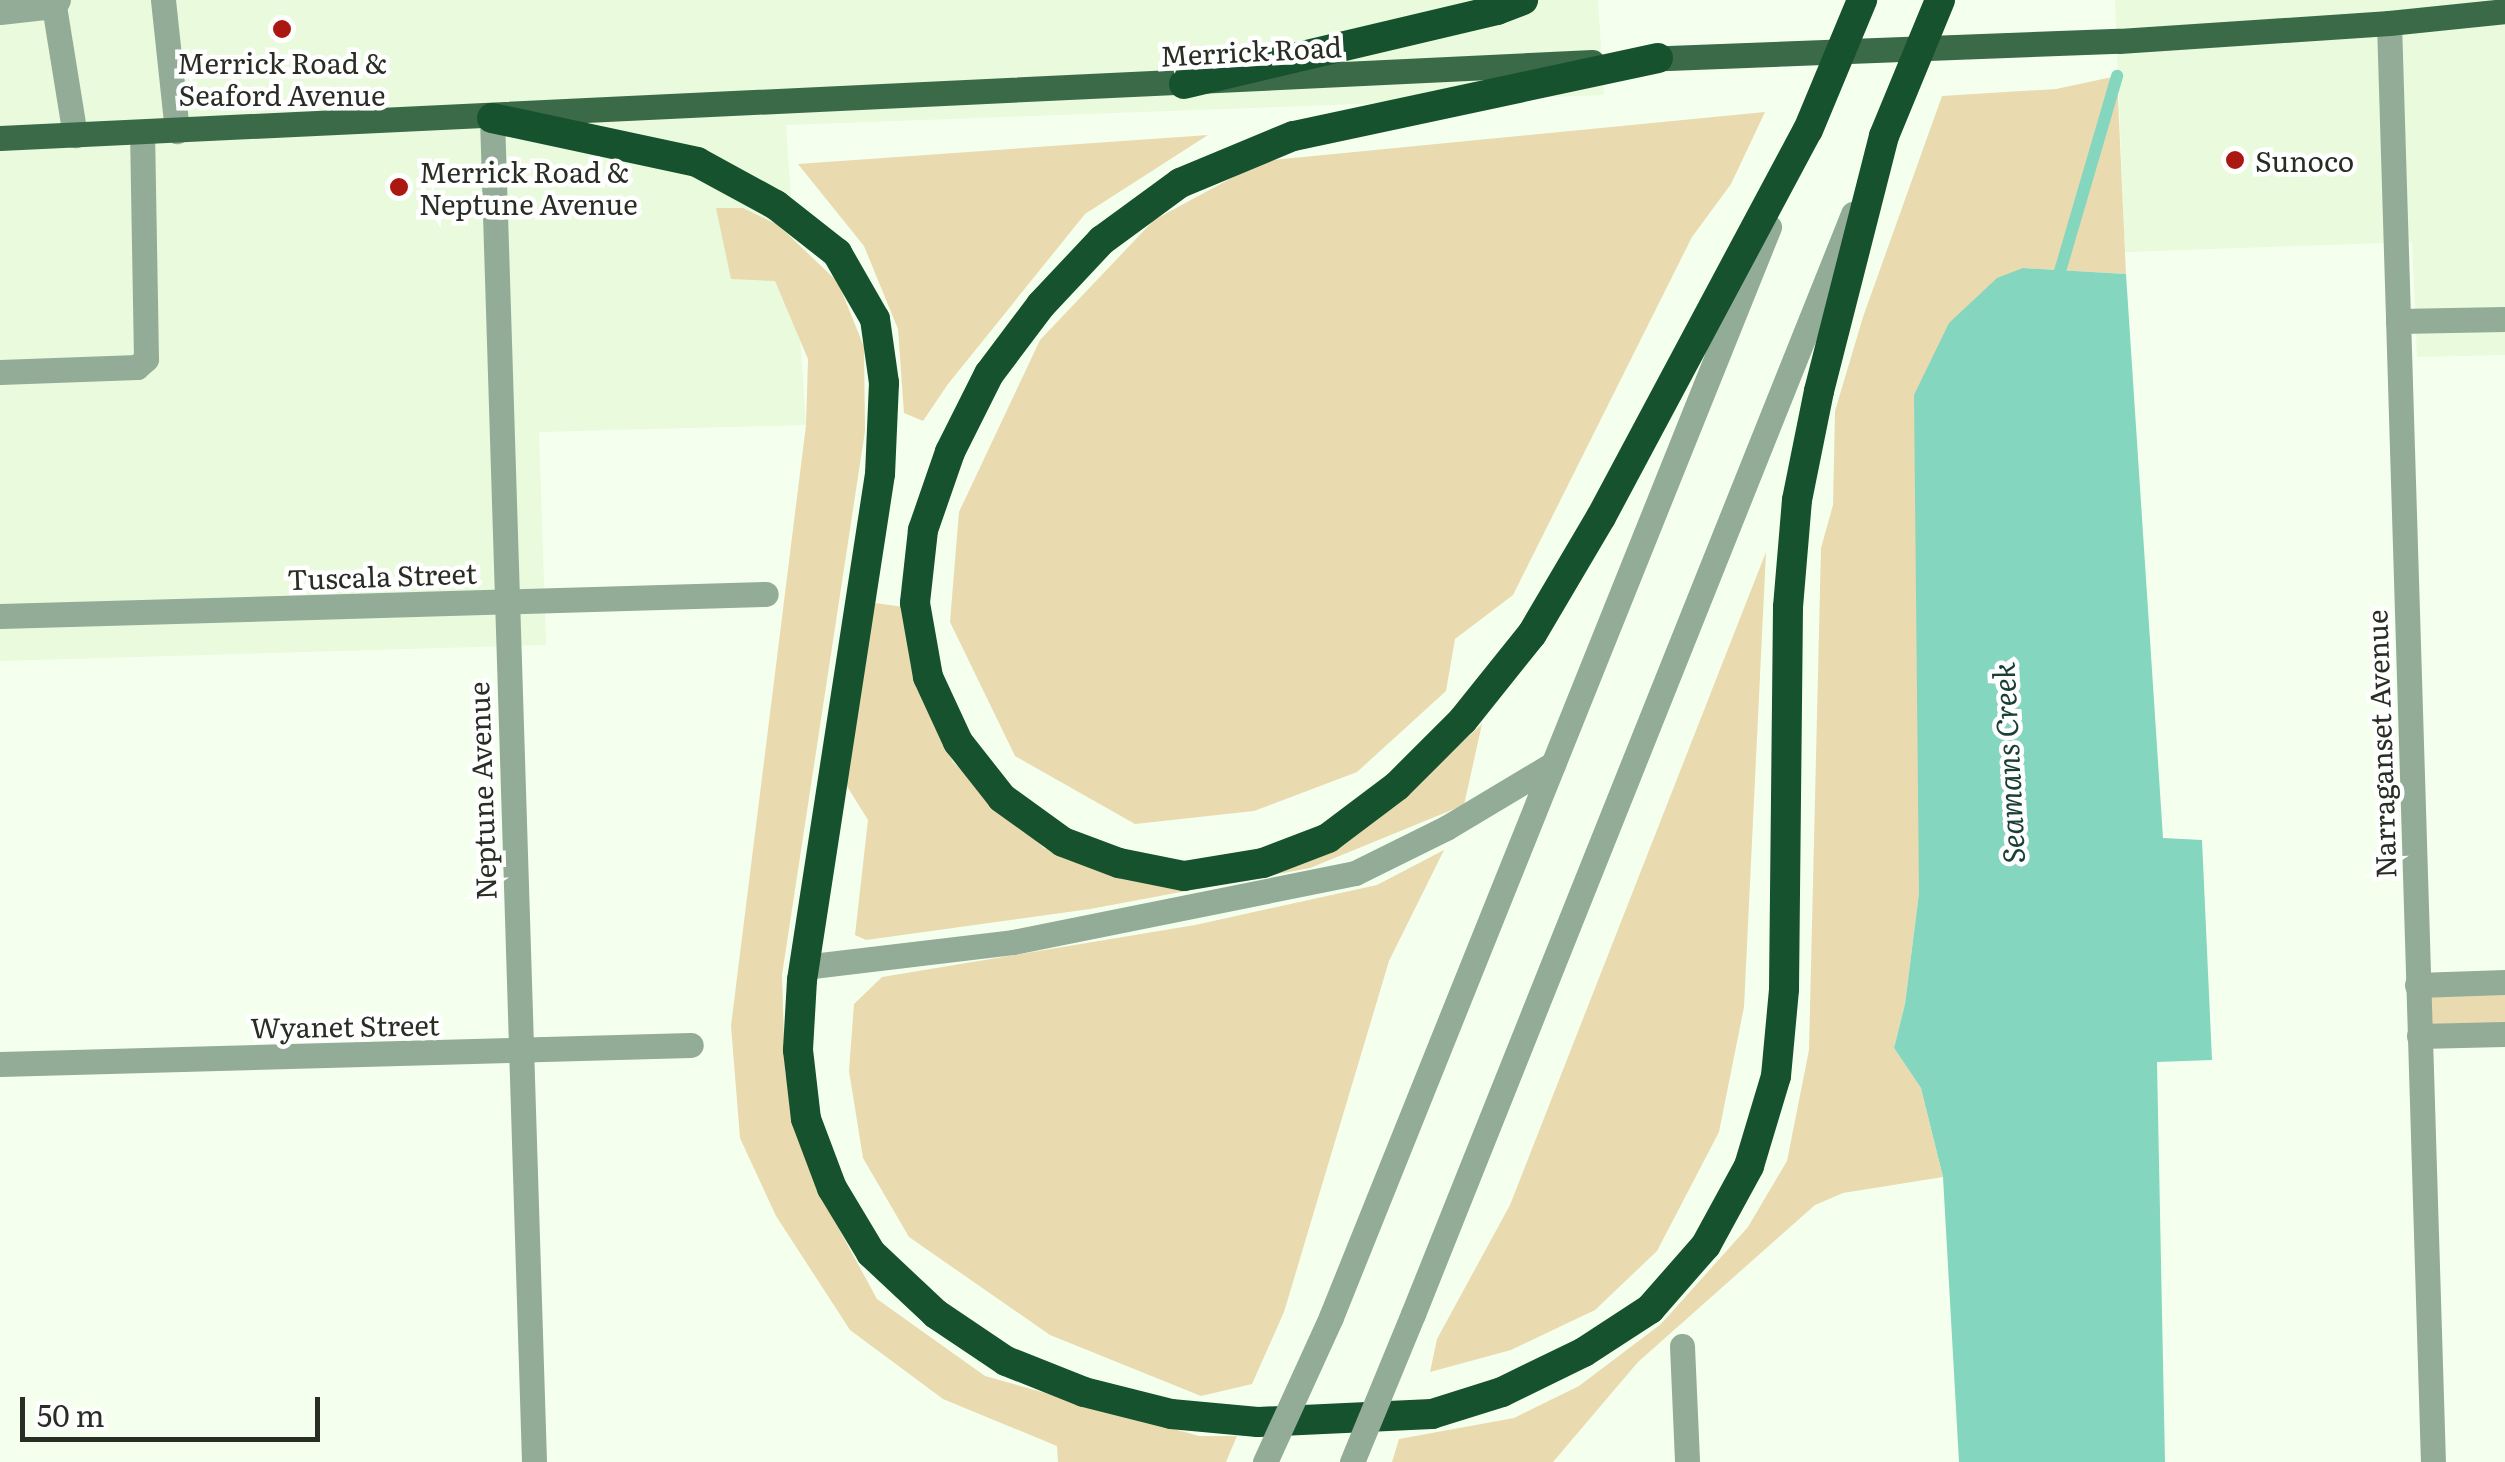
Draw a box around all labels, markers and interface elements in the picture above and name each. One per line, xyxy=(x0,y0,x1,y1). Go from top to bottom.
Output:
marker: Merrick Road & Seaford Avenue xyxy=(271,18,293,40)
street label: Merrick Road xyxy=(1159,28,1343,72)
place label: Merrick Road & Seaford Avenue xyxy=(177,45,387,111)
place label: Sunoco xyxy=(2255,143,2354,177)
marker: Sunoco xyxy=(2224,149,2246,171)
place label: Merrick Road & Neptune Avenue xyxy=(419,154,638,220)
marker: Merrick Road & Neptune Avenue xyxy=(388,176,410,198)
street label: Tuscala Street xyxy=(287,555,477,595)
street label: Narraganset Avenue xyxy=(2359,609,2401,879)
water label: Seamans Creek xyxy=(1984,661,2030,865)
street label: Neptune Avenue xyxy=(460,681,502,901)
street label: Wyanet Street xyxy=(250,1007,440,1043)
scale bar xyxy=(25,1377,325,1439)
text: 50 m xyxy=(37,1392,105,1436)

